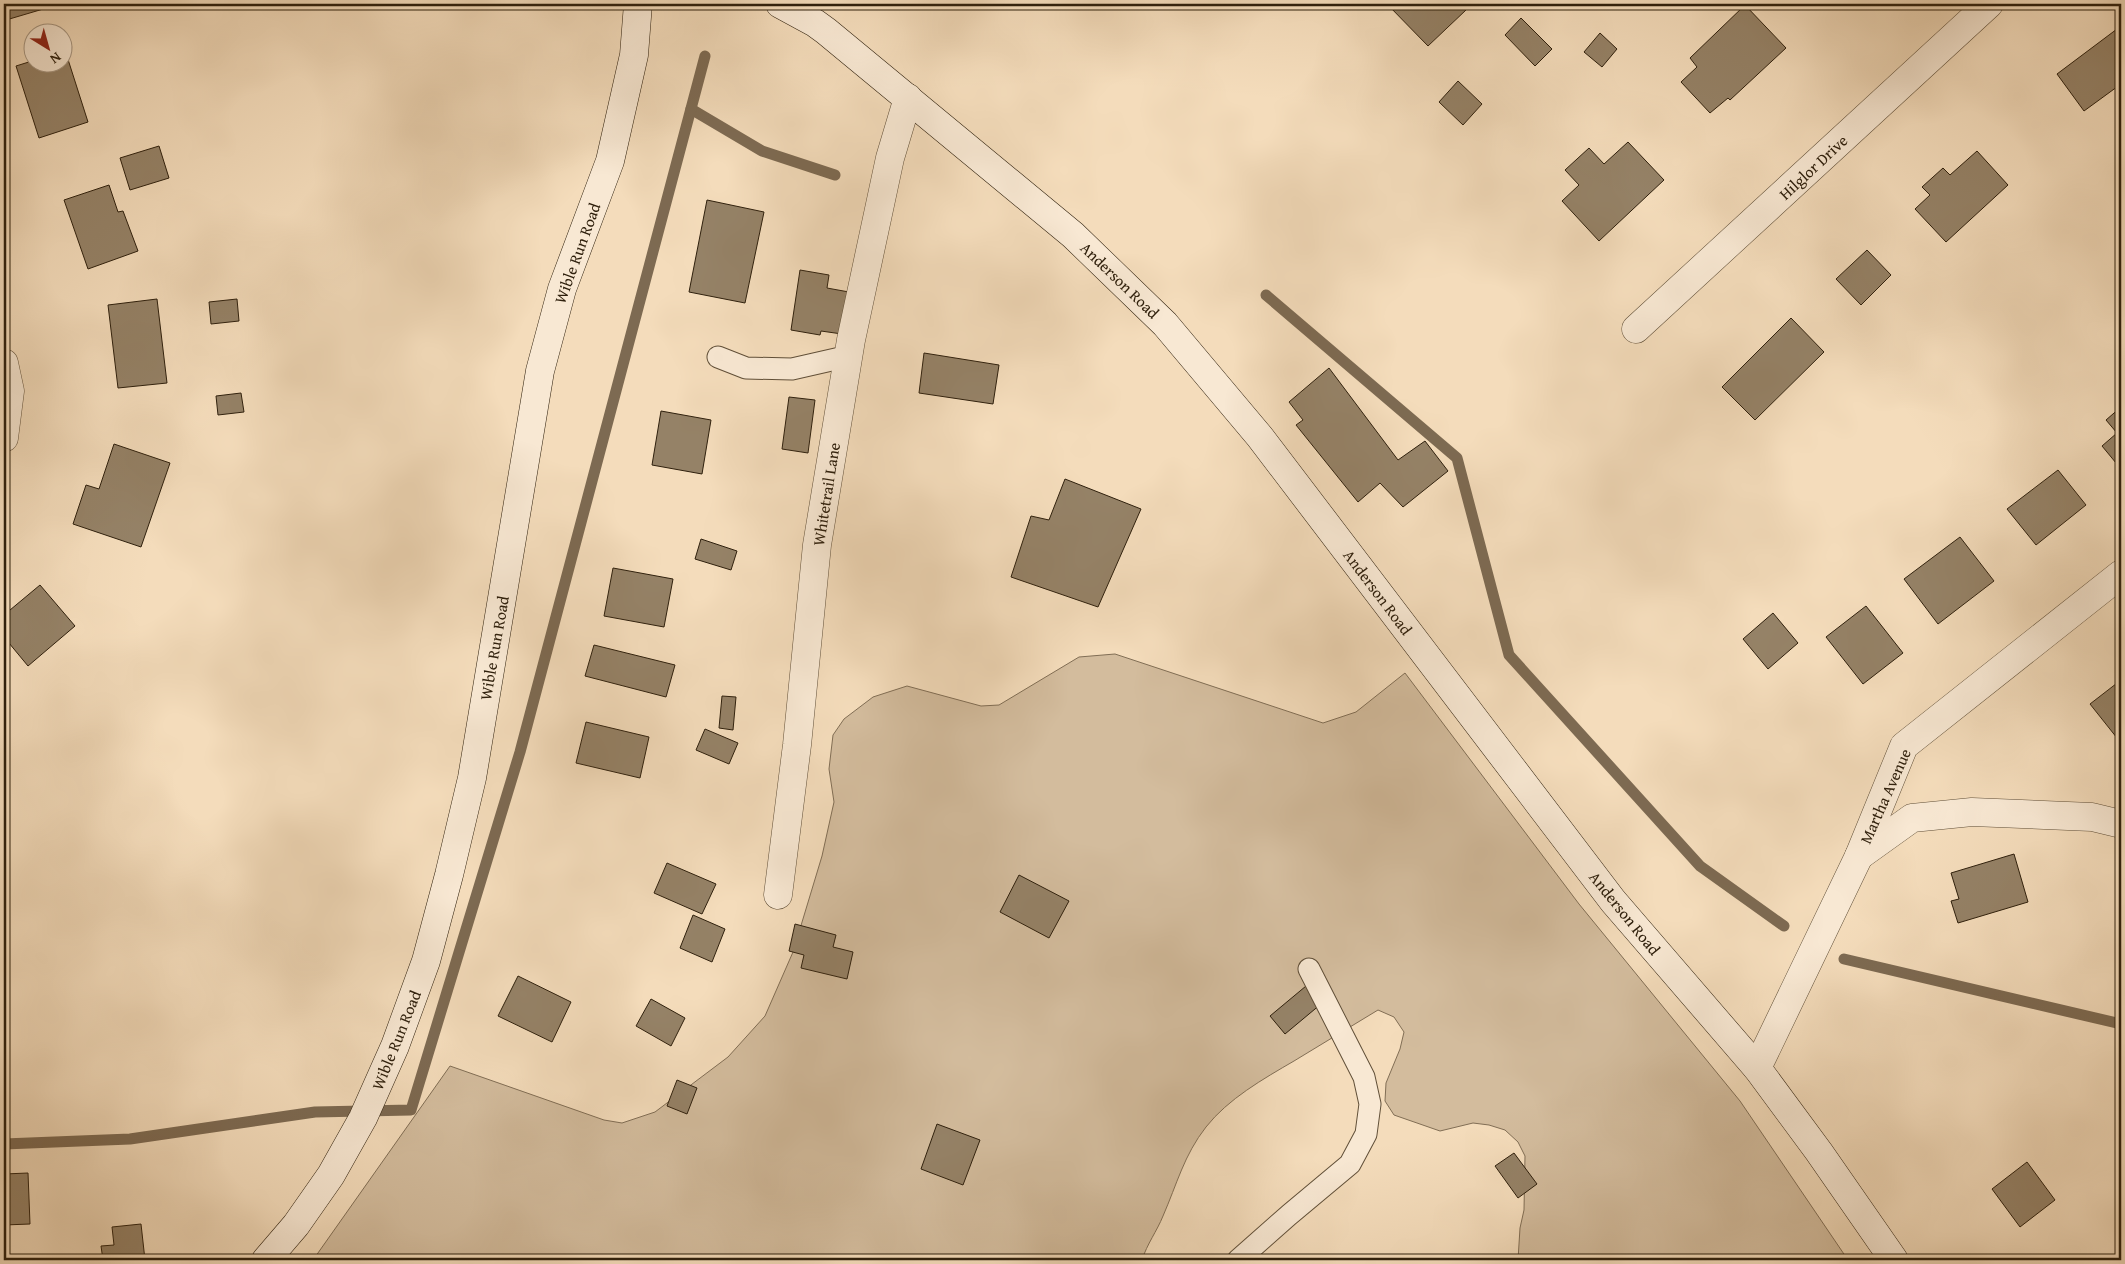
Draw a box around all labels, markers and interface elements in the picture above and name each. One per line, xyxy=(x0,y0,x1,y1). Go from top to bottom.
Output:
north arrow xyxy=(22,22,72,72)
text: N xyxy=(46,48,66,70)
street label: Hilglor Drive xyxy=(1773,129,1853,205)
street label: Wible Run Road xyxy=(548,199,607,307)
street label: Anderson Road xyxy=(1075,236,1165,324)
street label: Whitetrail Lane xyxy=(806,441,846,547)
street label: Anderson Road xyxy=(1338,544,1419,640)
street label: Wible Run Road xyxy=(473,593,515,702)
street label: Martha Avenue xyxy=(1853,744,1917,848)
street label: Anderson Road xyxy=(1584,866,1667,960)
street label: Wible Run Road xyxy=(365,986,427,1094)

